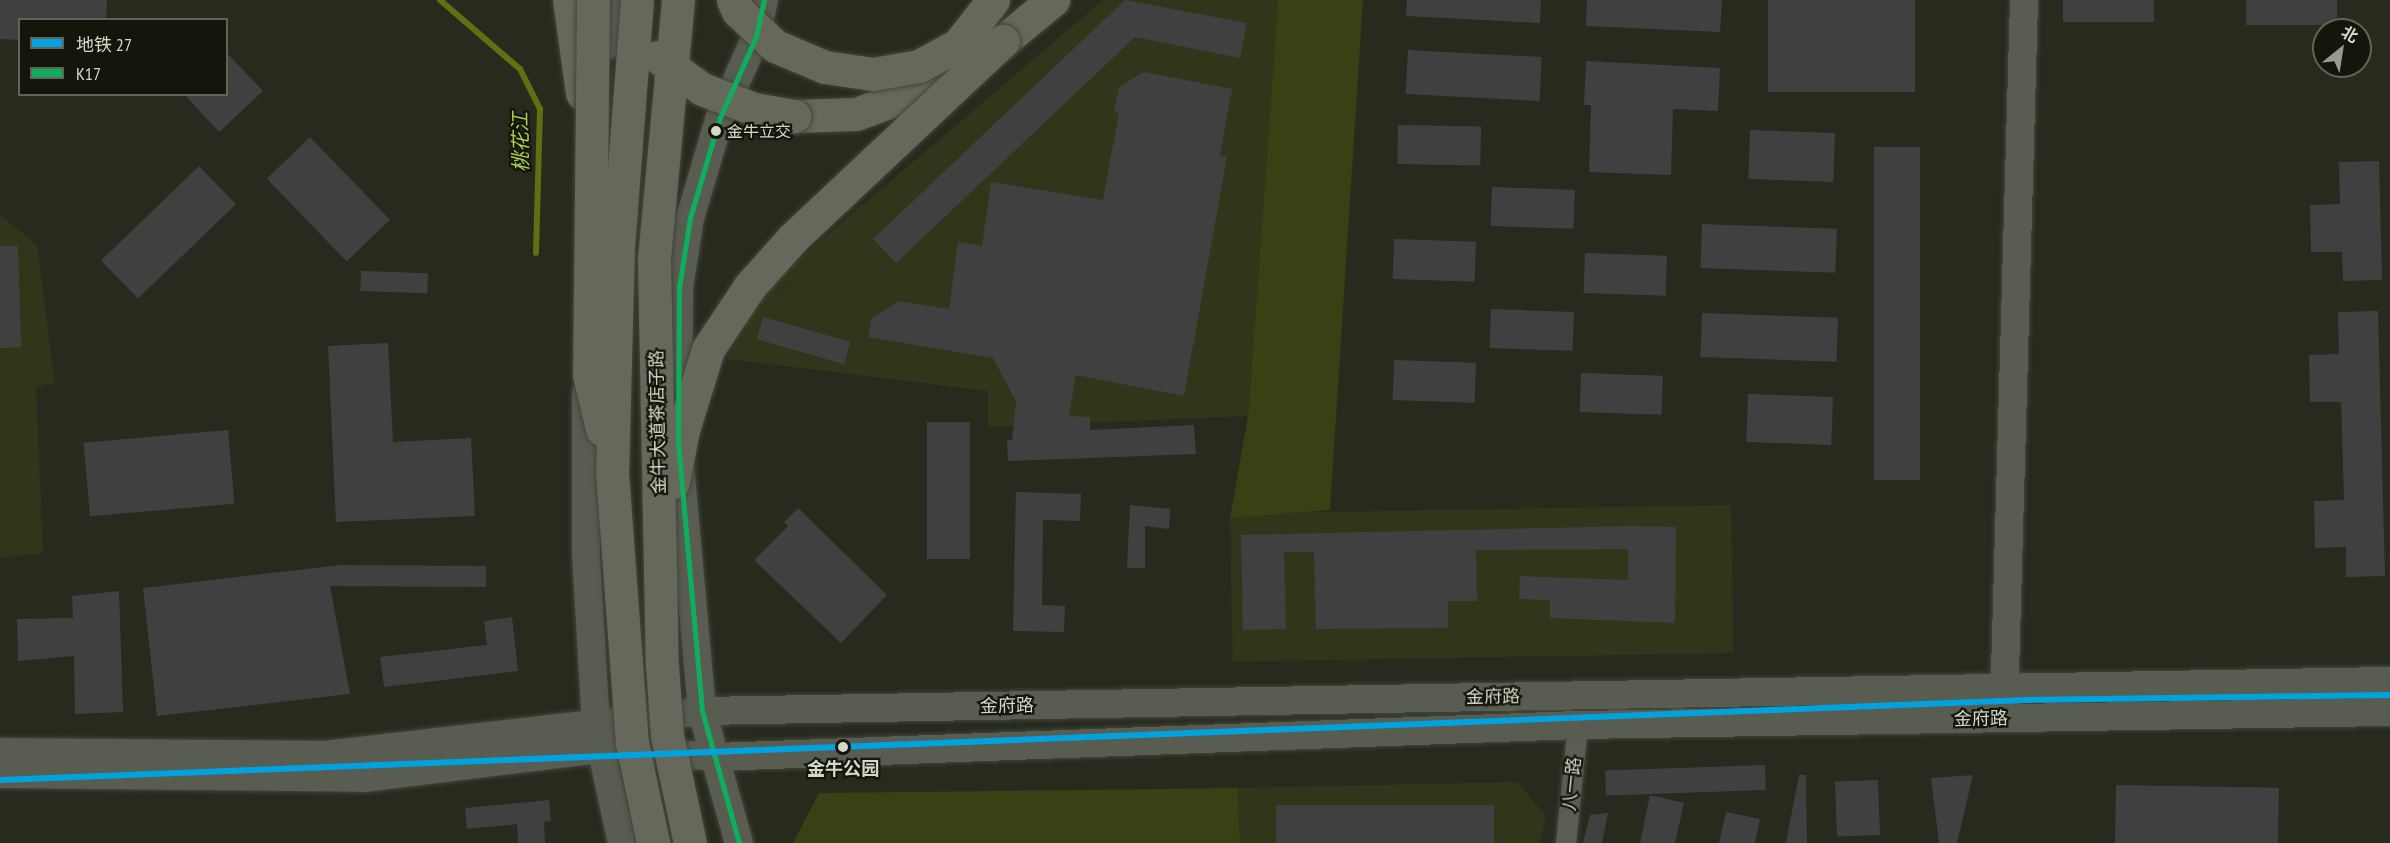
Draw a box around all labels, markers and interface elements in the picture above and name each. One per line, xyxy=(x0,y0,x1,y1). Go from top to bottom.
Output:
legend xyxy=(18,18,228,96)
north arrow xyxy=(2312,18,2372,78)
text: 北 xyxy=(2338,21,2362,47)
text: 地铁 27 xyxy=(76,33,132,56)
text: K17 xyxy=(76,62,101,85)
water label: 桃花江 xyxy=(508,112,534,172)
place label: 金牛立交 xyxy=(727,121,791,141)
marker: 金牛立交 xyxy=(710,125,722,137)
street label: 金牛大道茶店子路 xyxy=(646,350,670,494)
street label: 金府路 xyxy=(1466,686,1520,708)
street label: 金府路 xyxy=(980,695,1034,717)
street label: 金府路 xyxy=(1954,708,2008,730)
marker: 金牛公园 xyxy=(834,738,852,756)
street label: 八一路 xyxy=(1558,756,1586,812)
place label: 金牛公园 xyxy=(807,758,879,780)

